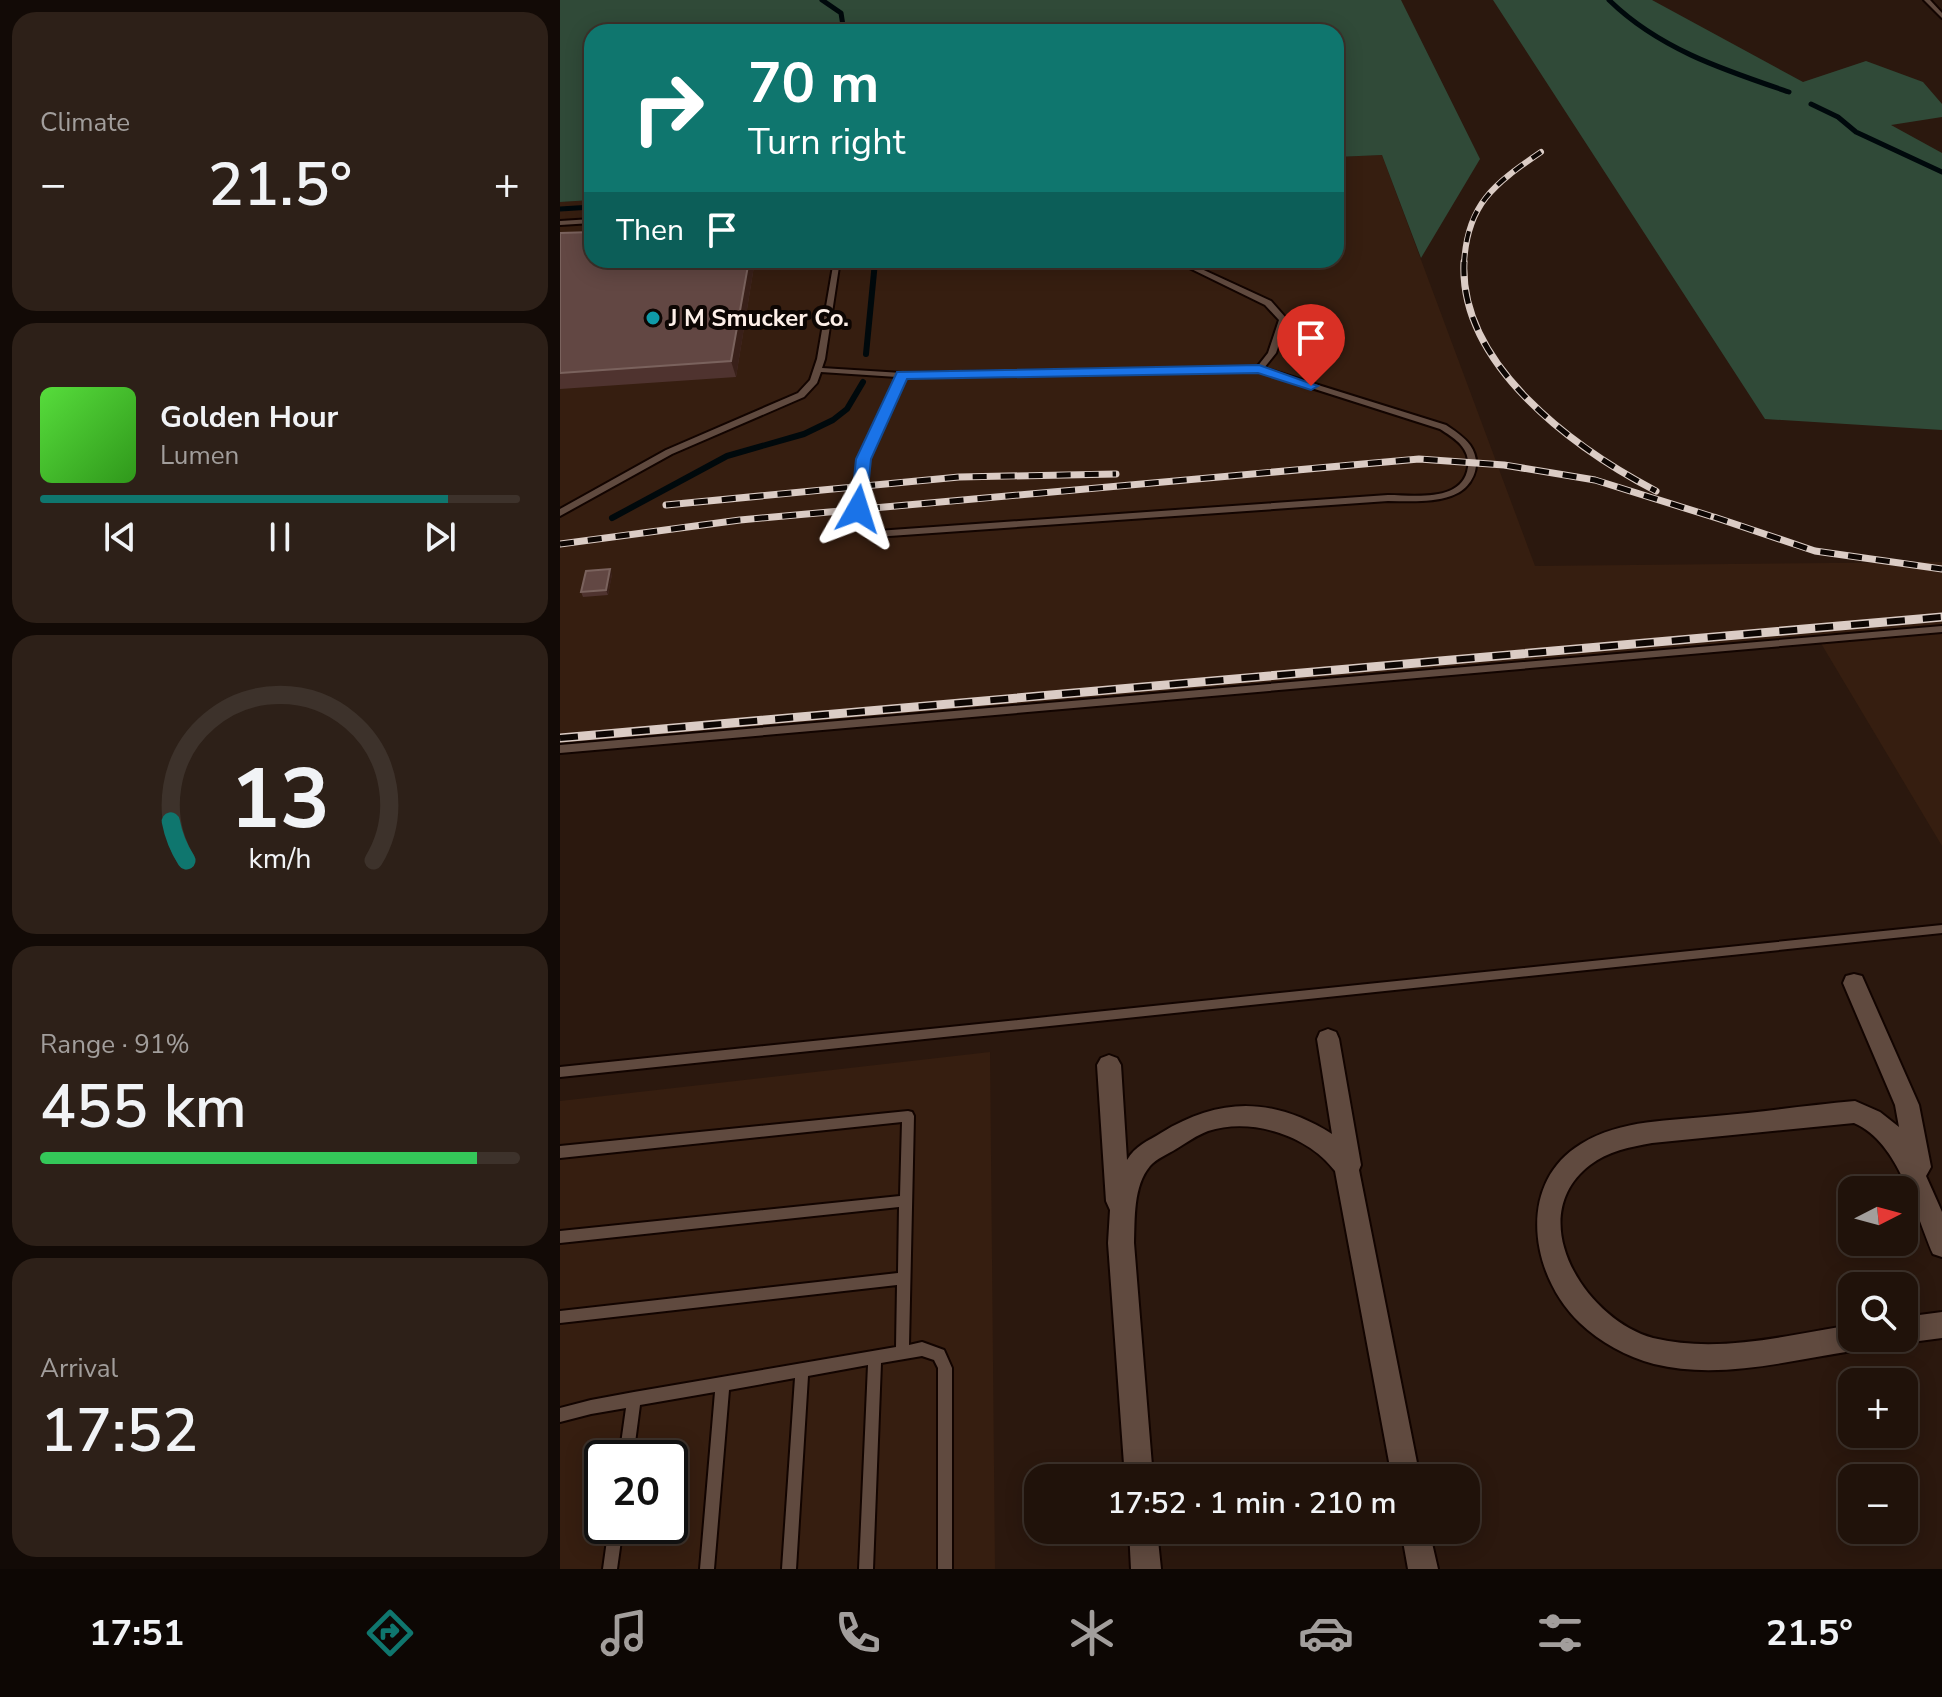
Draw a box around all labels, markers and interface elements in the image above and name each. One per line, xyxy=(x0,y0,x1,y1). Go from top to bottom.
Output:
text: 70 m xyxy=(748,45,879,122)
icon: right xyxy=(616,56,720,160)
text: Climate xyxy=(40,105,130,140)
text: Turn right xyxy=(748,118,905,167)
text: 21.5° xyxy=(208,144,352,226)
text: − xyxy=(40,155,66,215)
text: + xyxy=(494,155,520,215)
icon: arrive xyxy=(700,208,744,252)
text: Then xyxy=(616,210,684,251)
place label: J M Smucker Co. xyxy=(668,302,849,334)
pin xyxy=(1277,304,1345,386)
marker: J M Smucker Co. xyxy=(644,309,662,327)
icon: arrive xyxy=(1289,316,1333,360)
text: Golden Hour xyxy=(160,397,338,438)
text: Lumen xyxy=(160,438,239,473)
position arrow xyxy=(816,467,900,551)
icon: previous xyxy=(98,515,142,559)
icon: pause xyxy=(258,515,302,559)
icon: next xyxy=(418,515,462,559)
text: 13 xyxy=(230,742,330,855)
text: km/h xyxy=(249,839,311,878)
text: Range · 91% xyxy=(40,1027,190,1062)
text: 455 km xyxy=(40,1066,247,1148)
north arrow xyxy=(1838,1176,1918,1256)
map controls xyxy=(1838,1176,1918,1544)
button: search xyxy=(1838,1272,1918,1352)
text: Arrival xyxy=(40,1351,118,1386)
button: + xyxy=(1838,1368,1918,1448)
text: 17:52 xyxy=(40,1390,198,1472)
speed limit sign: 20 xyxy=(584,1440,688,1544)
button: − xyxy=(1838,1464,1918,1544)
text: 17:52 · 1 min · 210 m xyxy=(1107,1483,1397,1524)
icon: directions xyxy=(362,1605,418,1661)
icon: music xyxy=(596,1605,652,1661)
icon: phone xyxy=(830,1605,886,1661)
icon: climate xyxy=(1064,1605,1120,1661)
icon: car xyxy=(1298,1605,1354,1661)
icon: filters xyxy=(1532,1605,1588,1661)
text: 17:51 xyxy=(89,1609,184,1658)
text: 21.5° xyxy=(1766,1609,1853,1658)

